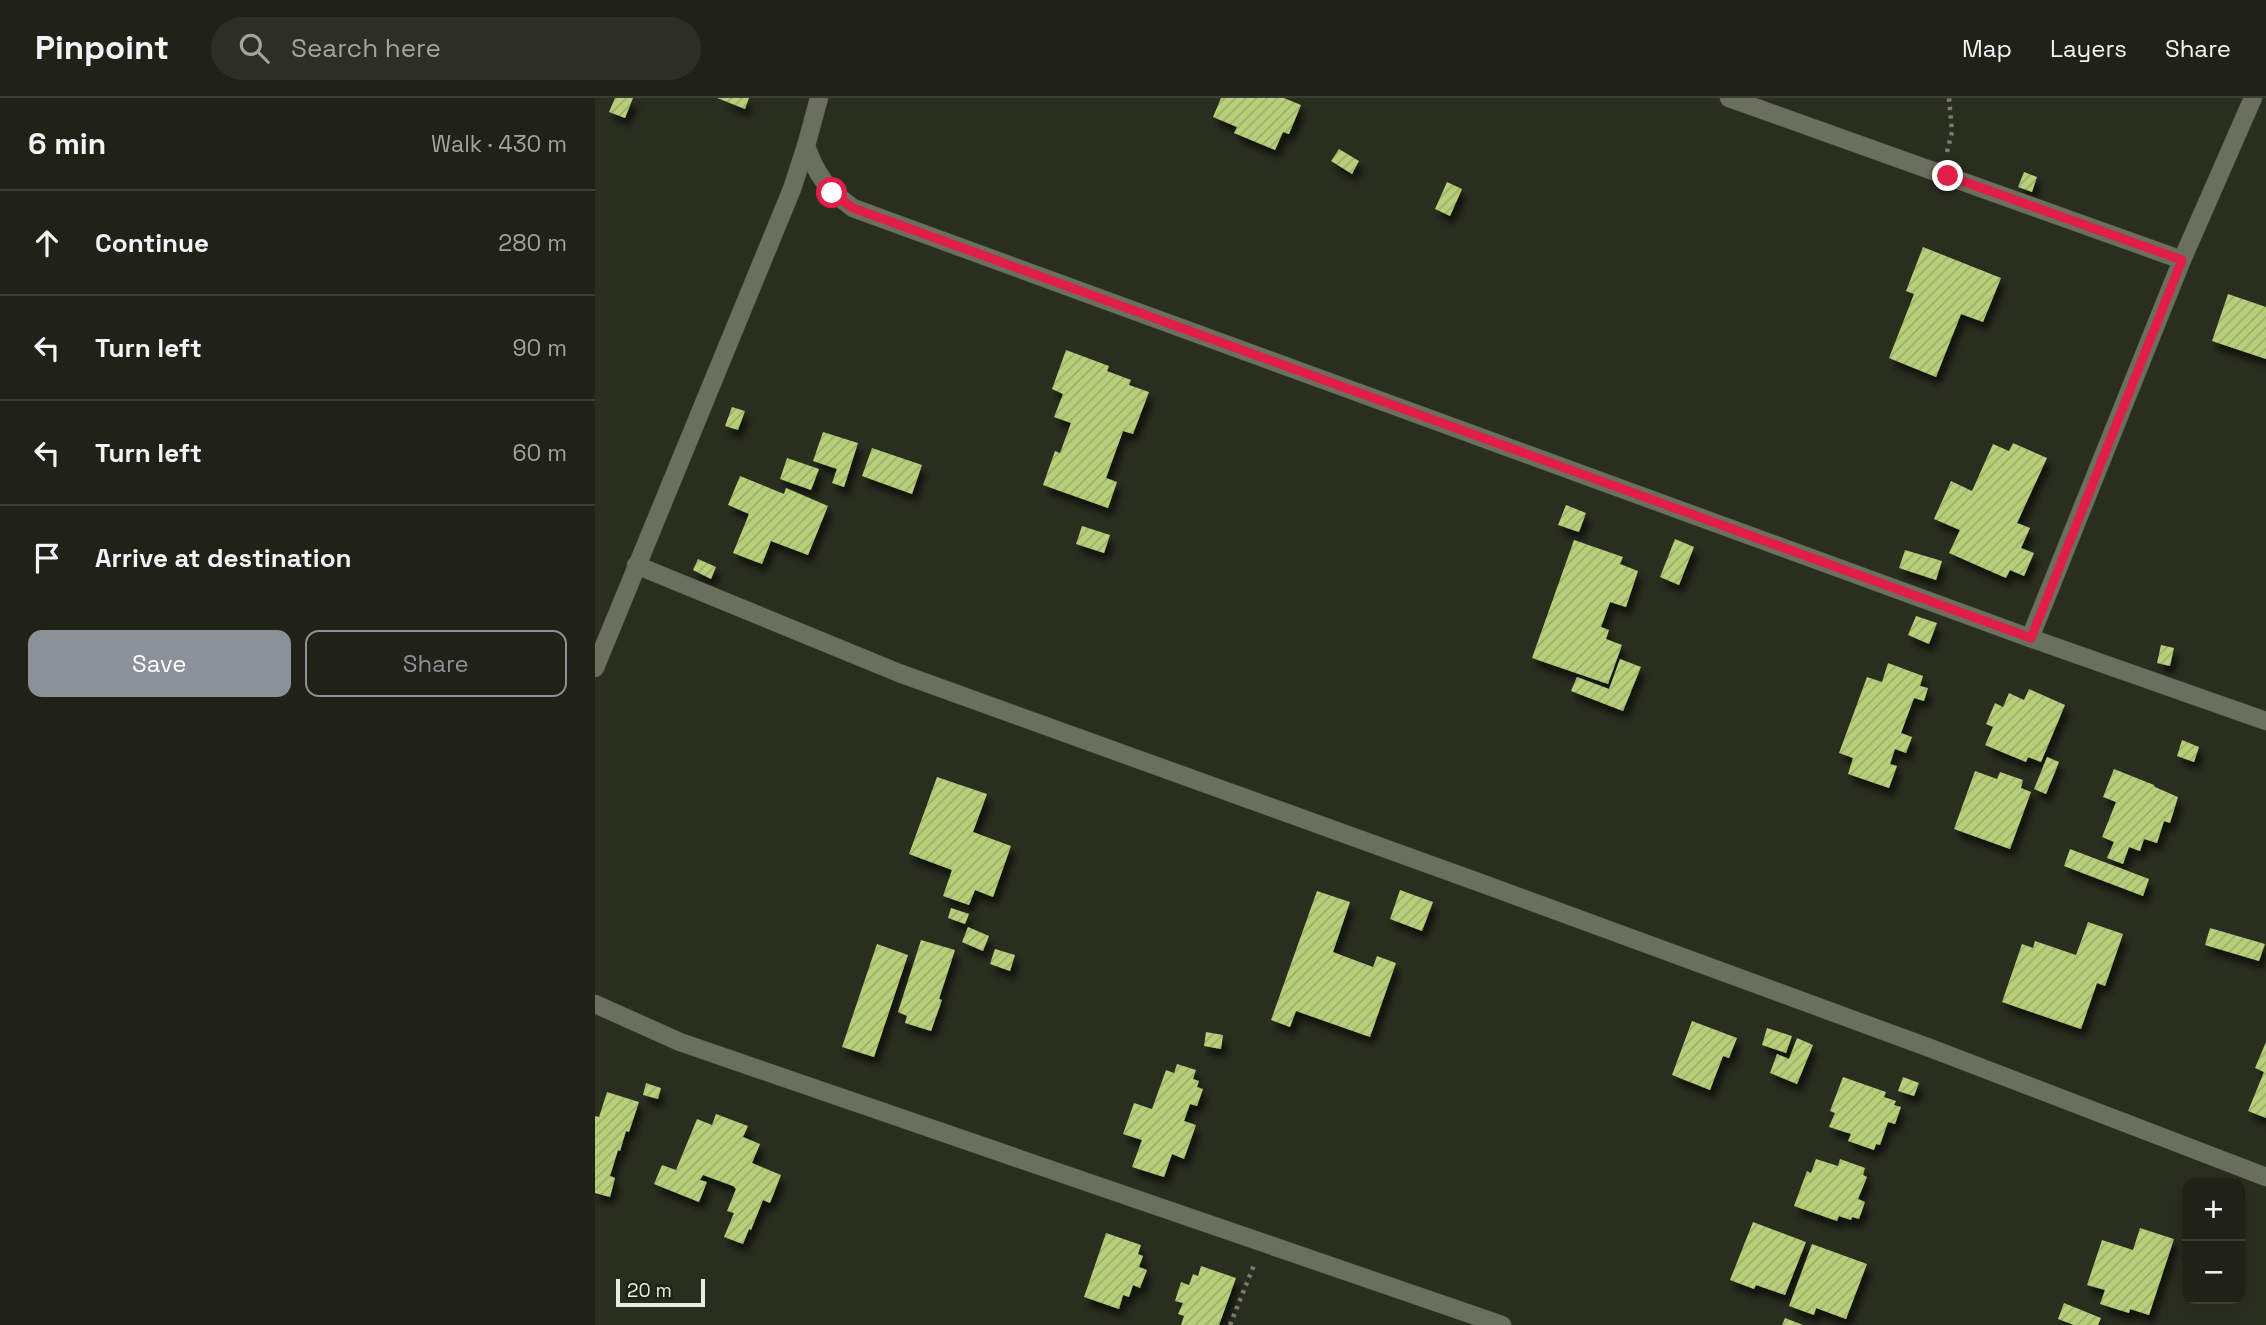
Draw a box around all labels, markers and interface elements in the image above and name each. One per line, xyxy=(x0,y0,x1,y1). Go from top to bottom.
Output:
search box xyxy=(211,17,701,80)
text: Pinpoint xyxy=(35,27,169,69)
icon: search xyxy=(235,29,273,67)
text: Search here xyxy=(291,31,441,65)
text: Map xyxy=(1962,33,2012,64)
text: Layers xyxy=(2050,33,2127,64)
text: Share xyxy=(2165,33,2231,64)
text: 6 min xyxy=(28,124,106,163)
text: Walk · 430 m xyxy=(431,129,567,159)
route end xyxy=(1932,160,1963,191)
route start xyxy=(816,177,847,208)
icon: ahead xyxy=(28,224,66,262)
text: Continue xyxy=(95,226,209,260)
text: 280 m xyxy=(498,228,567,258)
icon: left xyxy=(28,329,66,367)
text: Turn left xyxy=(95,331,202,365)
text: 90 m xyxy=(512,333,567,363)
icon: left xyxy=(28,434,66,472)
text: Turn left xyxy=(95,436,202,470)
text: 60 m xyxy=(512,438,567,468)
icon: arrive xyxy=(28,539,66,577)
text: Arrive at destination xyxy=(95,541,352,575)
button: Save xyxy=(28,630,291,697)
button: Share xyxy=(305,630,567,697)
map controls xyxy=(2182,1178,2245,1304)
button: + xyxy=(2182,1178,2245,1241)
button: − xyxy=(2182,1241,2245,1304)
scale bar xyxy=(616,1276,705,1308)
text: 20 m xyxy=(627,1278,672,1303)

